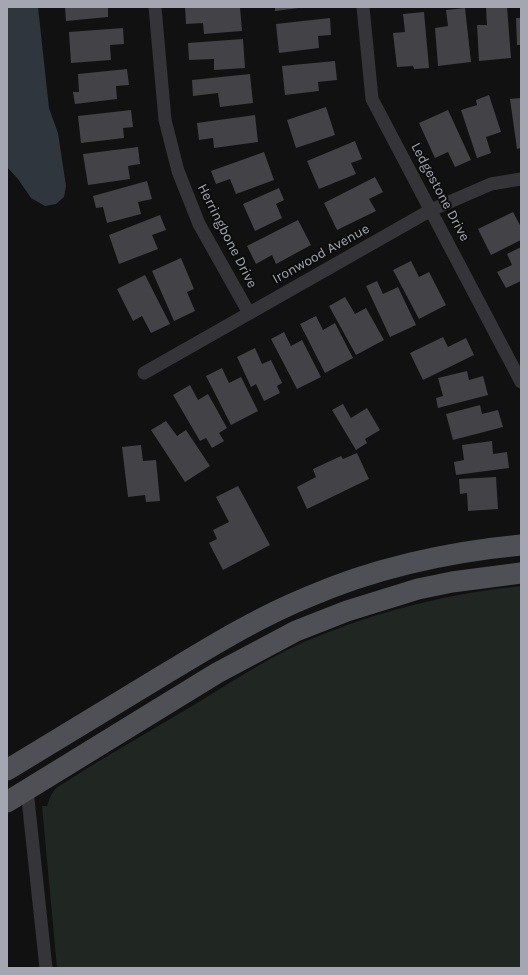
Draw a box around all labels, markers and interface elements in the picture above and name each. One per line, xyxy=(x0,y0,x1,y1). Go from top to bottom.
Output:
street label: Ledgestone Drive xyxy=(407,140,473,244)
street label: Herringbone Drive xyxy=(193,181,261,291)
street label: Ironwood Avenue xyxy=(270,220,372,288)

